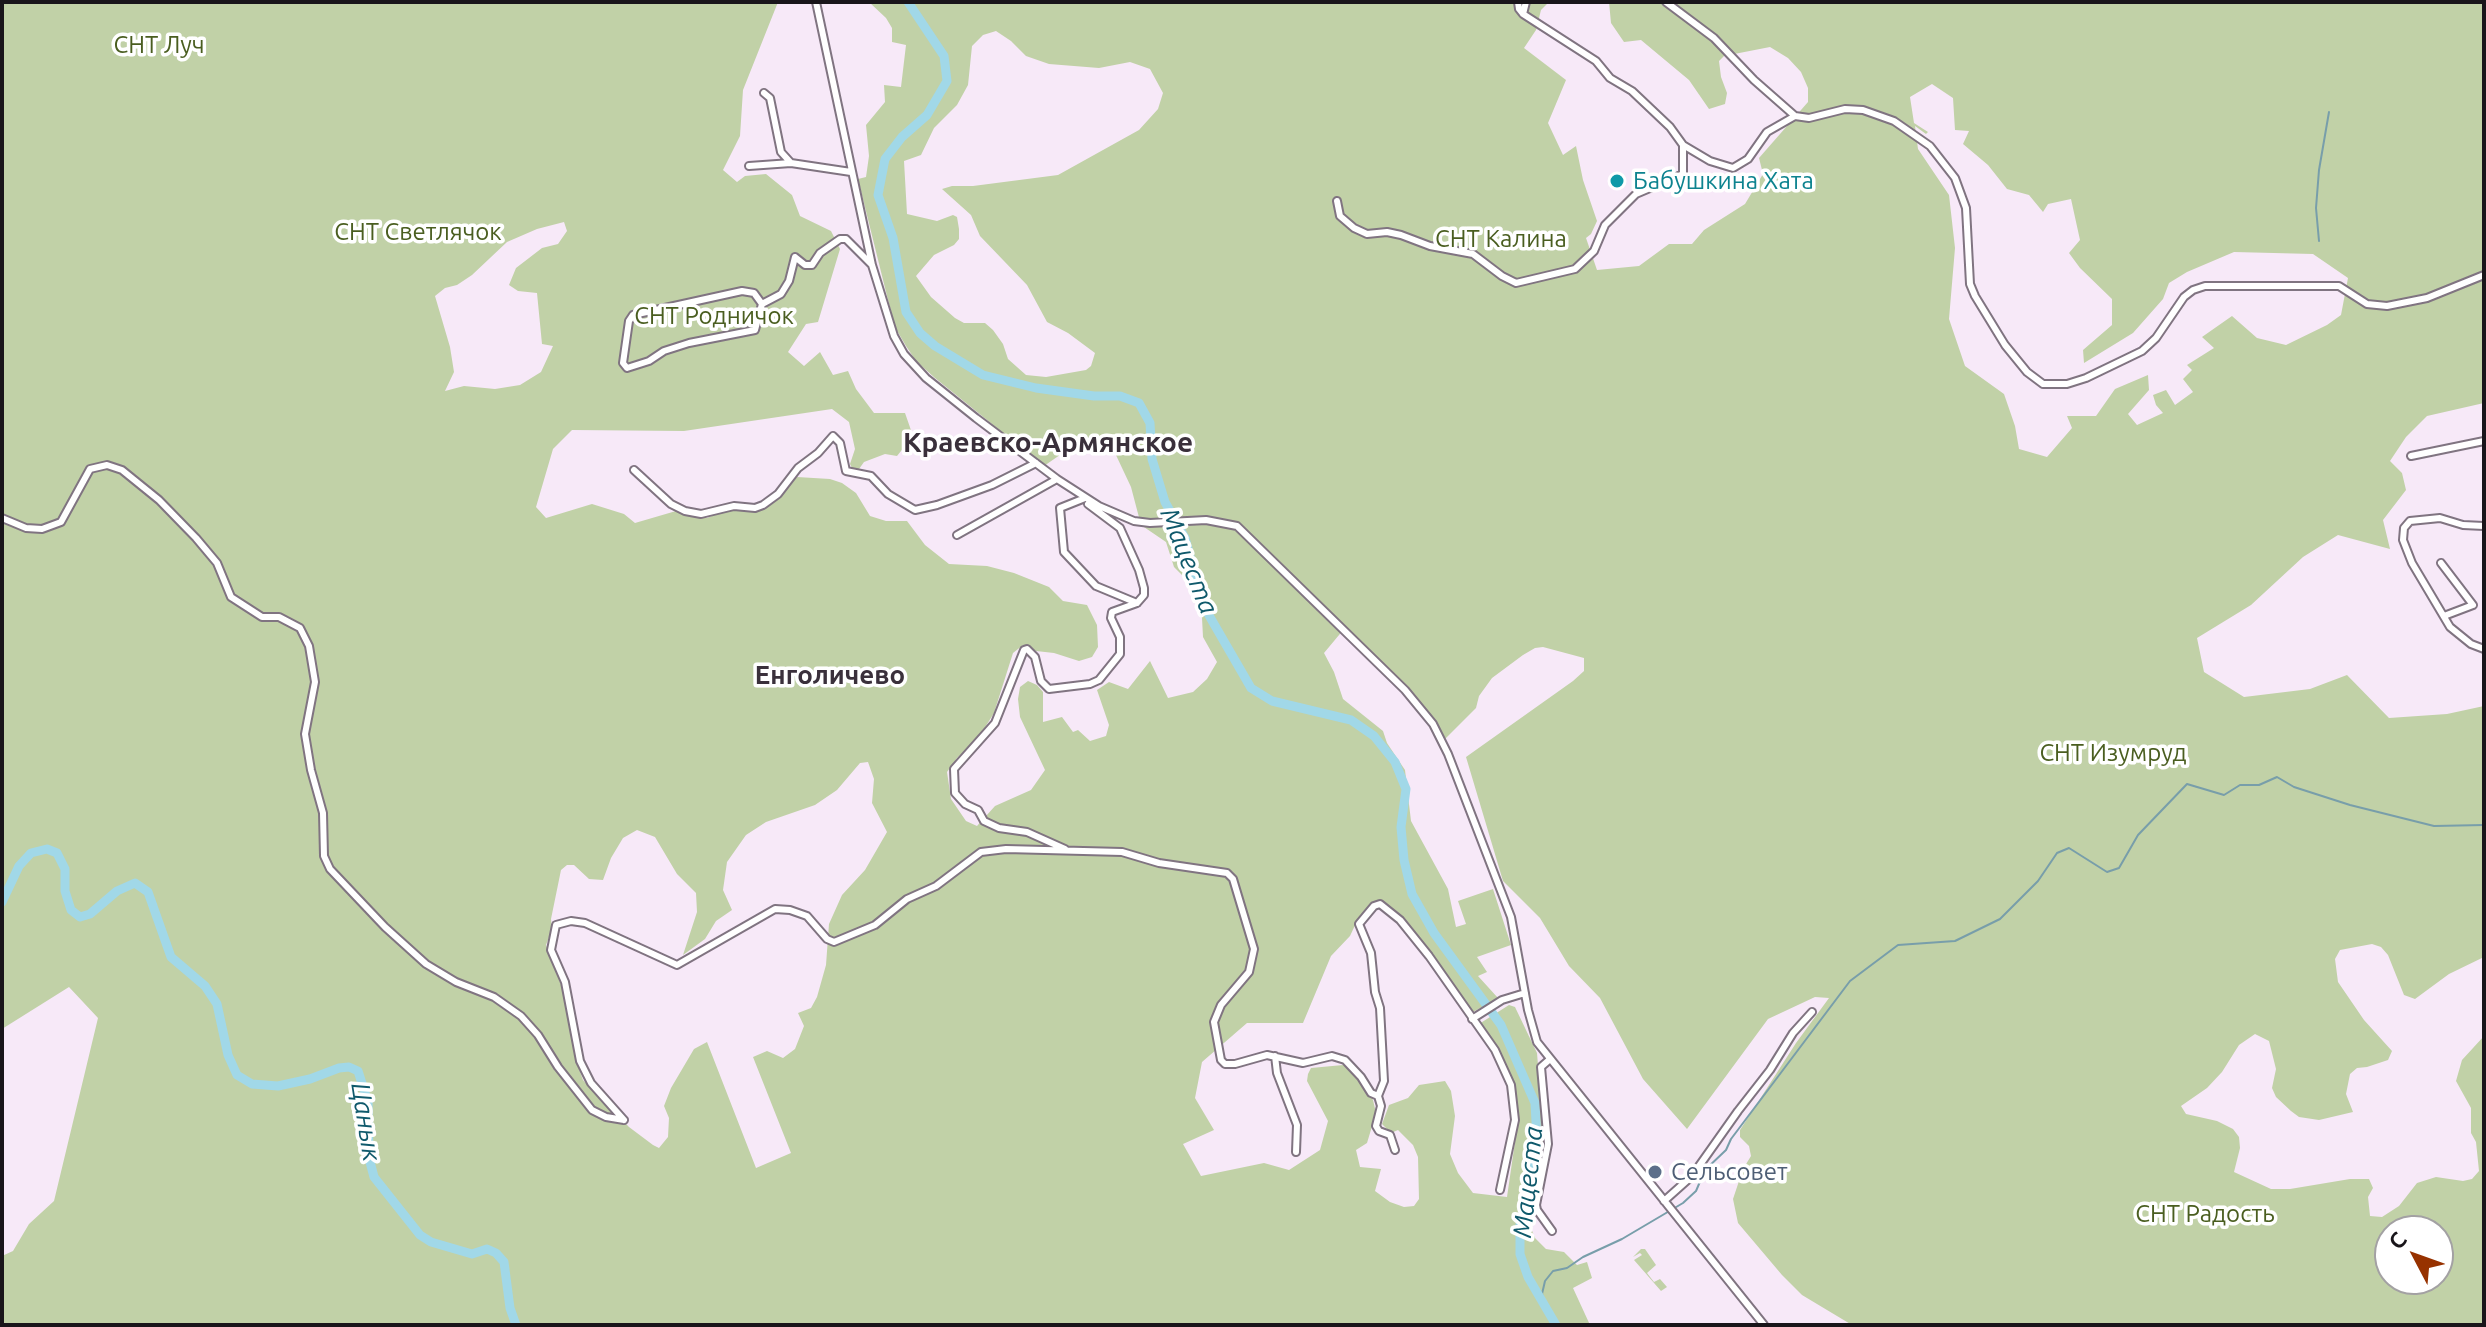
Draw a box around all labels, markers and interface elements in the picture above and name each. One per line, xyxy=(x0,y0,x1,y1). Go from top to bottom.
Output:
park label: СНТ Луч xyxy=(113,31,205,59)
place label: Бабушкина Хата xyxy=(1633,167,1814,195)
marker: Бабушкина Хата xyxy=(1608,172,1626,190)
park label: СНТ Светлячок xyxy=(334,218,502,246)
park label: СНТ Калина xyxy=(1435,225,1567,253)
park label: СНТ Родничок xyxy=(634,302,794,330)
district label: Краевско-Армянское xyxy=(903,426,1193,460)
water label: Мацеста xyxy=(1154,503,1224,619)
district label: Енголичево xyxy=(755,659,905,691)
park label: СНТ Изумруд xyxy=(2039,739,2187,767)
water label: Цанык xyxy=(344,1081,388,1163)
water label: Мацеста xyxy=(1507,1125,1549,1239)
place label: Сельсовет xyxy=(1671,1158,1788,1186)
marker: Сельсовет xyxy=(1646,1163,1664,1181)
park label: СНТ Радость xyxy=(2135,1200,2275,1228)
north arrow xyxy=(2374,1215,2454,1295)
text: С xyxy=(2383,1227,2411,1254)

